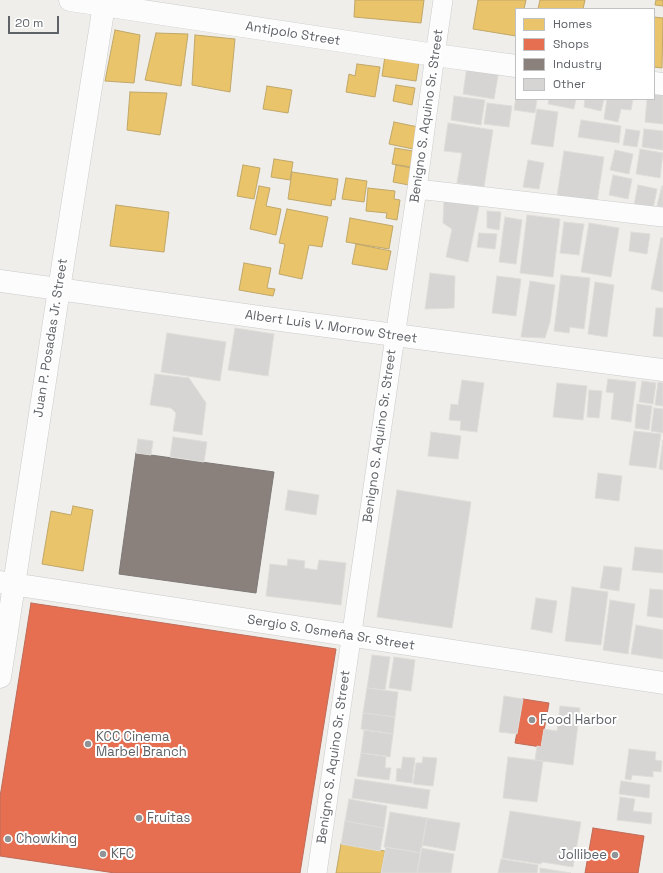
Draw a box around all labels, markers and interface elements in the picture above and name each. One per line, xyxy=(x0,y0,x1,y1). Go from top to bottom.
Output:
scale bar xyxy=(10,8,61,34)
legend xyxy=(515,8,655,100)
text: 20 m xyxy=(15,15,43,31)
text: Homes xyxy=(553,16,592,32)
street label: Antipolo Street xyxy=(244,19,342,49)
street label: Benigno S. Aquino Sr. Street xyxy=(407,28,447,204)
text: Shops xyxy=(553,36,589,52)
text: Industry xyxy=(553,56,602,72)
text: Other xyxy=(553,76,586,92)
street label: Juan P. Posadas Jr. Street xyxy=(31,257,71,419)
street label: Albert Luis V. Morrow Street xyxy=(244,307,418,347)
street label: Benigno S. Aquino Sr. Street xyxy=(360,348,400,524)
street label: Sergio S. Osmeña Sr. Street xyxy=(246,612,416,654)
street label: Benigno S. Aquino Sr. Street xyxy=(314,669,354,845)
place label: Food Harbor xyxy=(540,712,617,728)
marker: Food Harbor xyxy=(527,715,537,725)
place label: KCC Cinema Marbel Branch xyxy=(96,729,187,760)
marker: KCC Cinema Marbel Branch xyxy=(83,739,93,749)
place label: Fruitas xyxy=(147,810,190,826)
marker: Fruitas xyxy=(134,813,144,823)
place label: Chowking xyxy=(16,831,77,847)
marker: Chowking xyxy=(3,834,13,844)
place label: KFC xyxy=(111,846,134,862)
place label: Jollibee xyxy=(558,847,607,863)
marker: KFC xyxy=(98,849,108,859)
marker: Jollibee xyxy=(610,850,620,860)

